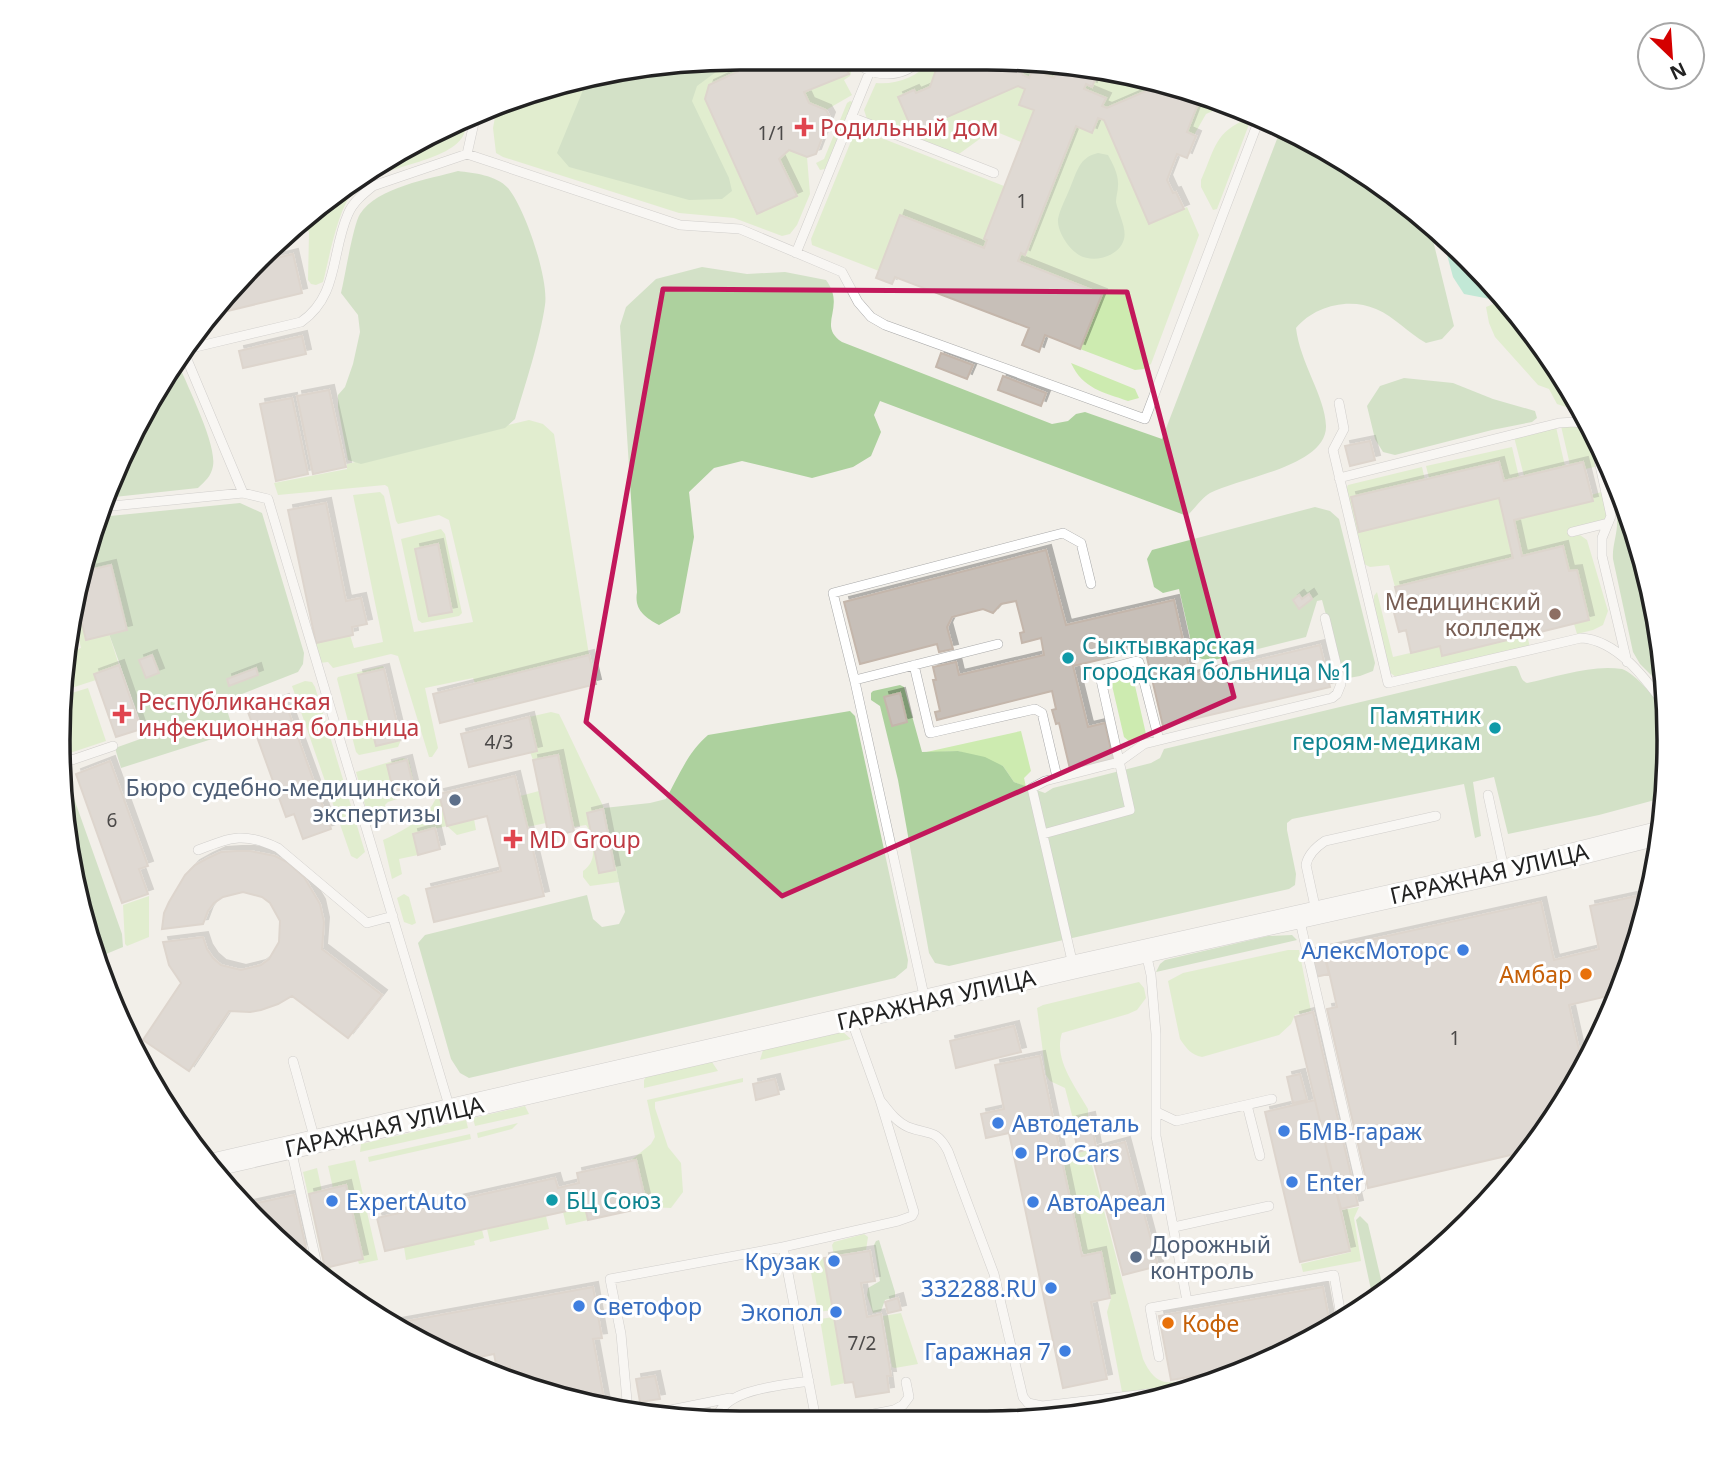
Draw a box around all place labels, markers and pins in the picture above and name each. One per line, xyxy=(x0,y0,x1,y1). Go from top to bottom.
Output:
place label: Родильный дом xyxy=(820,111,999,143)
marker: Родильный дом xyxy=(794,117,814,137)
place label: Медицинский колледж xyxy=(1385,585,1542,643)
marker: Медицинский колледж xyxy=(1547,606,1563,622)
place label: Сыктывкарская городская больница №1 xyxy=(1082,629,1353,687)
marker: Сыктывкарская городская больница №1 xyxy=(1060,650,1076,666)
place label: Республиканская инфекционная больница xyxy=(138,685,419,743)
place label: Памятник героям-медикам xyxy=(1292,699,1482,757)
marker: Республиканская инфекционная больница xyxy=(112,704,132,724)
marker: Памятник героям-медикам xyxy=(1487,720,1503,736)
place label: Бюро судебно-медицинской экспертизы xyxy=(126,771,441,829)
marker: Бюро судебно-медицинской экспертизы xyxy=(447,792,463,808)
place label: MD Group xyxy=(529,823,641,855)
marker: MD Group xyxy=(503,829,523,849)
place label: АлексМоторс xyxy=(1301,934,1449,966)
marker: АлексМоторс xyxy=(1455,942,1471,958)
place label: Амбар xyxy=(1499,958,1572,990)
marker: Амбар xyxy=(1578,966,1594,982)
place label: Автодеталь xyxy=(1012,1107,1139,1139)
marker: Автодеталь xyxy=(990,1115,1006,1131)
place label: БМВ-гараж xyxy=(1298,1115,1423,1147)
marker: БМВ-гараж xyxy=(1276,1123,1292,1139)
place label: ProCars xyxy=(1035,1137,1120,1169)
marker: ProCars xyxy=(1013,1145,1029,1161)
place label: Enter xyxy=(1306,1166,1364,1198)
marker: Enter xyxy=(1284,1174,1300,1190)
place label: БЦ Союз xyxy=(566,1184,661,1216)
place label: ExpertAuto xyxy=(346,1185,467,1217)
place label: АвтоАреал xyxy=(1047,1186,1166,1218)
marker: БЦ Союз xyxy=(544,1192,560,1208)
marker: ExpertAuto xyxy=(324,1193,340,1209)
marker: АвтоАреал xyxy=(1025,1194,1041,1210)
place label: Дорожный контроль xyxy=(1150,1228,1271,1286)
place label: Крузак xyxy=(744,1245,821,1277)
marker: Дорожный контроль xyxy=(1128,1249,1144,1265)
marker: Крузак xyxy=(826,1253,842,1269)
place label: 332288.RU xyxy=(921,1272,1037,1304)
marker: 332288.RU xyxy=(1043,1280,1059,1296)
place label: Светофор xyxy=(593,1290,702,1322)
place label: Экопол xyxy=(741,1296,822,1328)
marker: Светофор xyxy=(571,1298,587,1314)
marker: Экопол xyxy=(828,1304,844,1320)
place label: Кофе xyxy=(1182,1307,1239,1339)
marker: Кофе xyxy=(1160,1315,1176,1331)
place label: Гаражная 7 xyxy=(924,1335,1051,1367)
marker: Гаражная 7 xyxy=(1057,1343,1073,1359)

